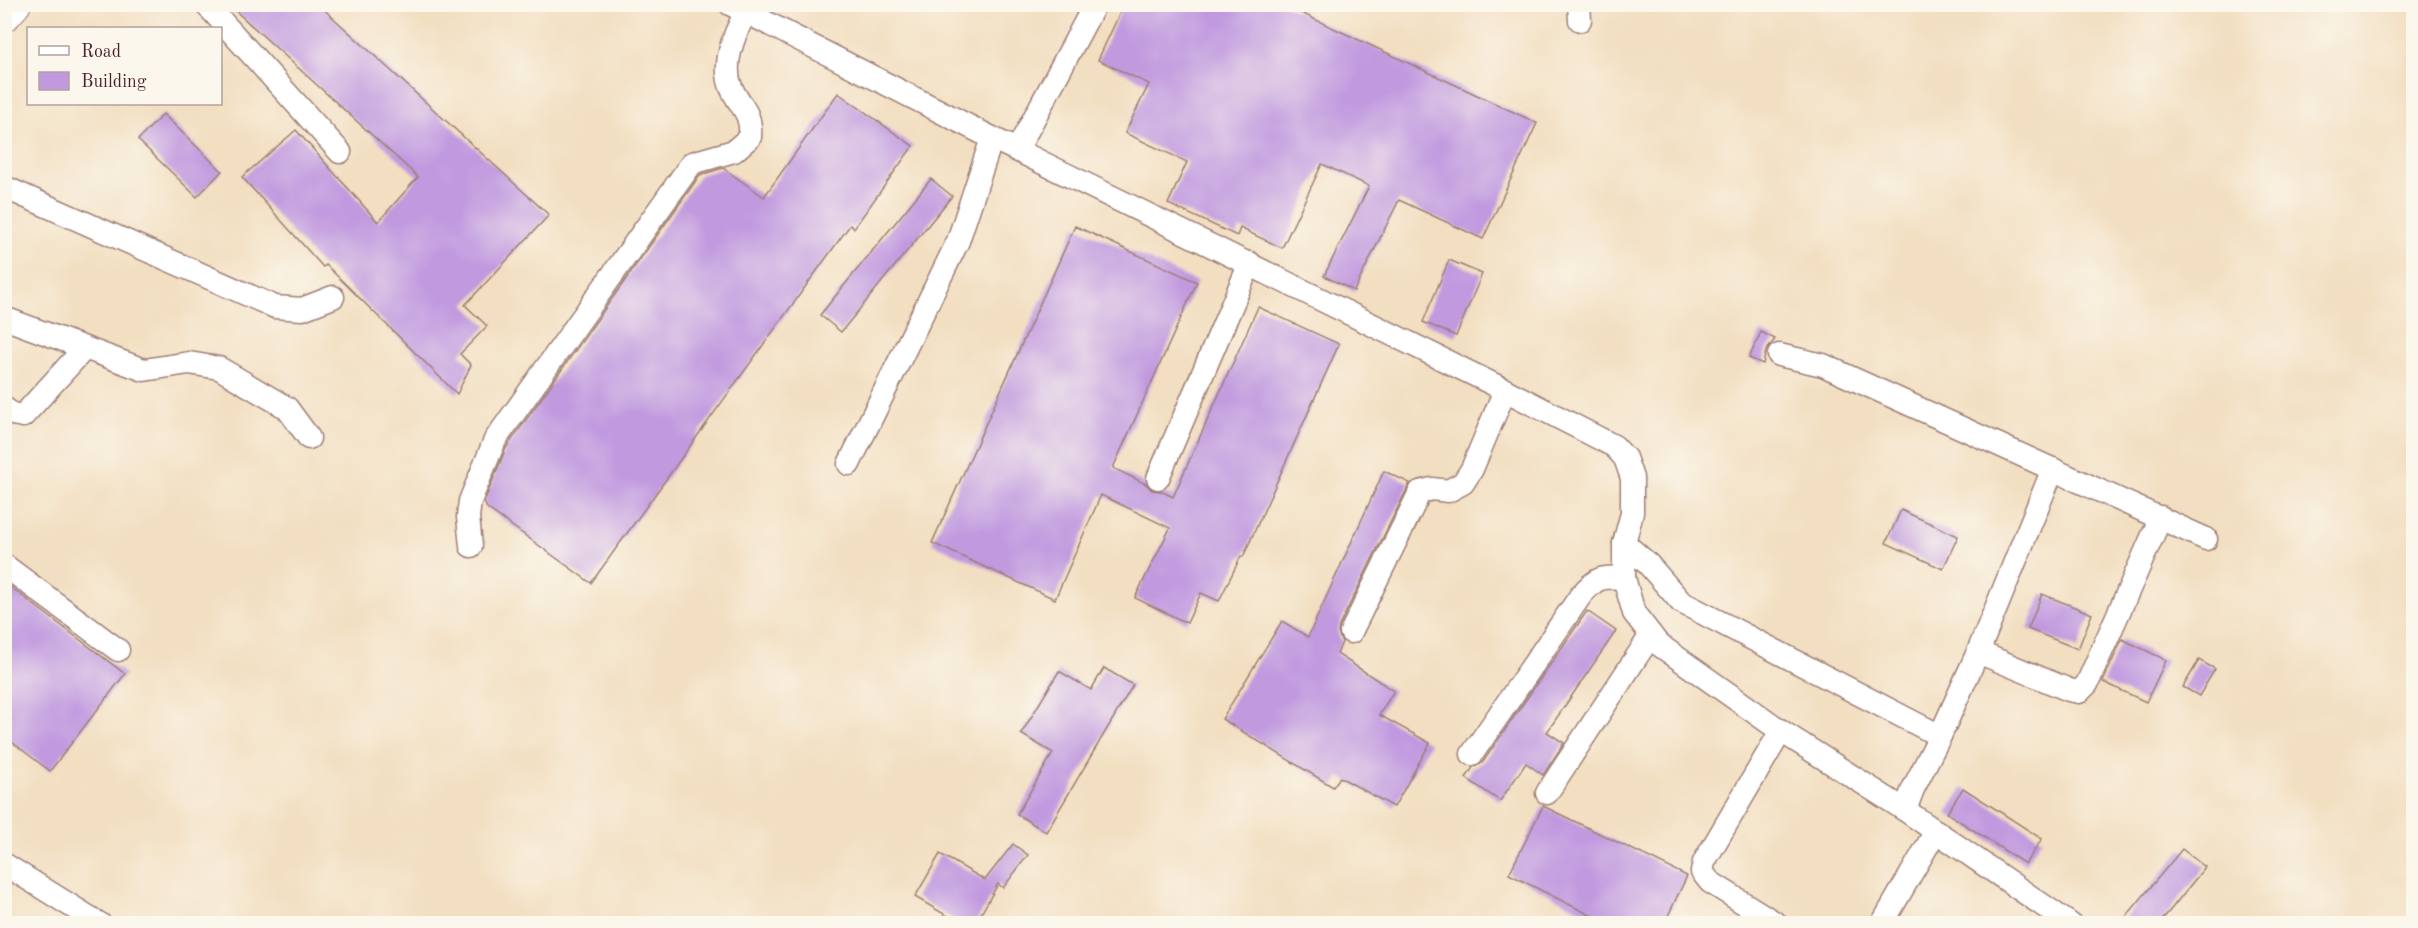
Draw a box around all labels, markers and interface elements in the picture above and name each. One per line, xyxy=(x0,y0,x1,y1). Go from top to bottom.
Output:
legend xyxy=(27,27,222,105)
text: Road xyxy=(81,43,121,61)
text: Building xyxy=(81,73,147,91)

